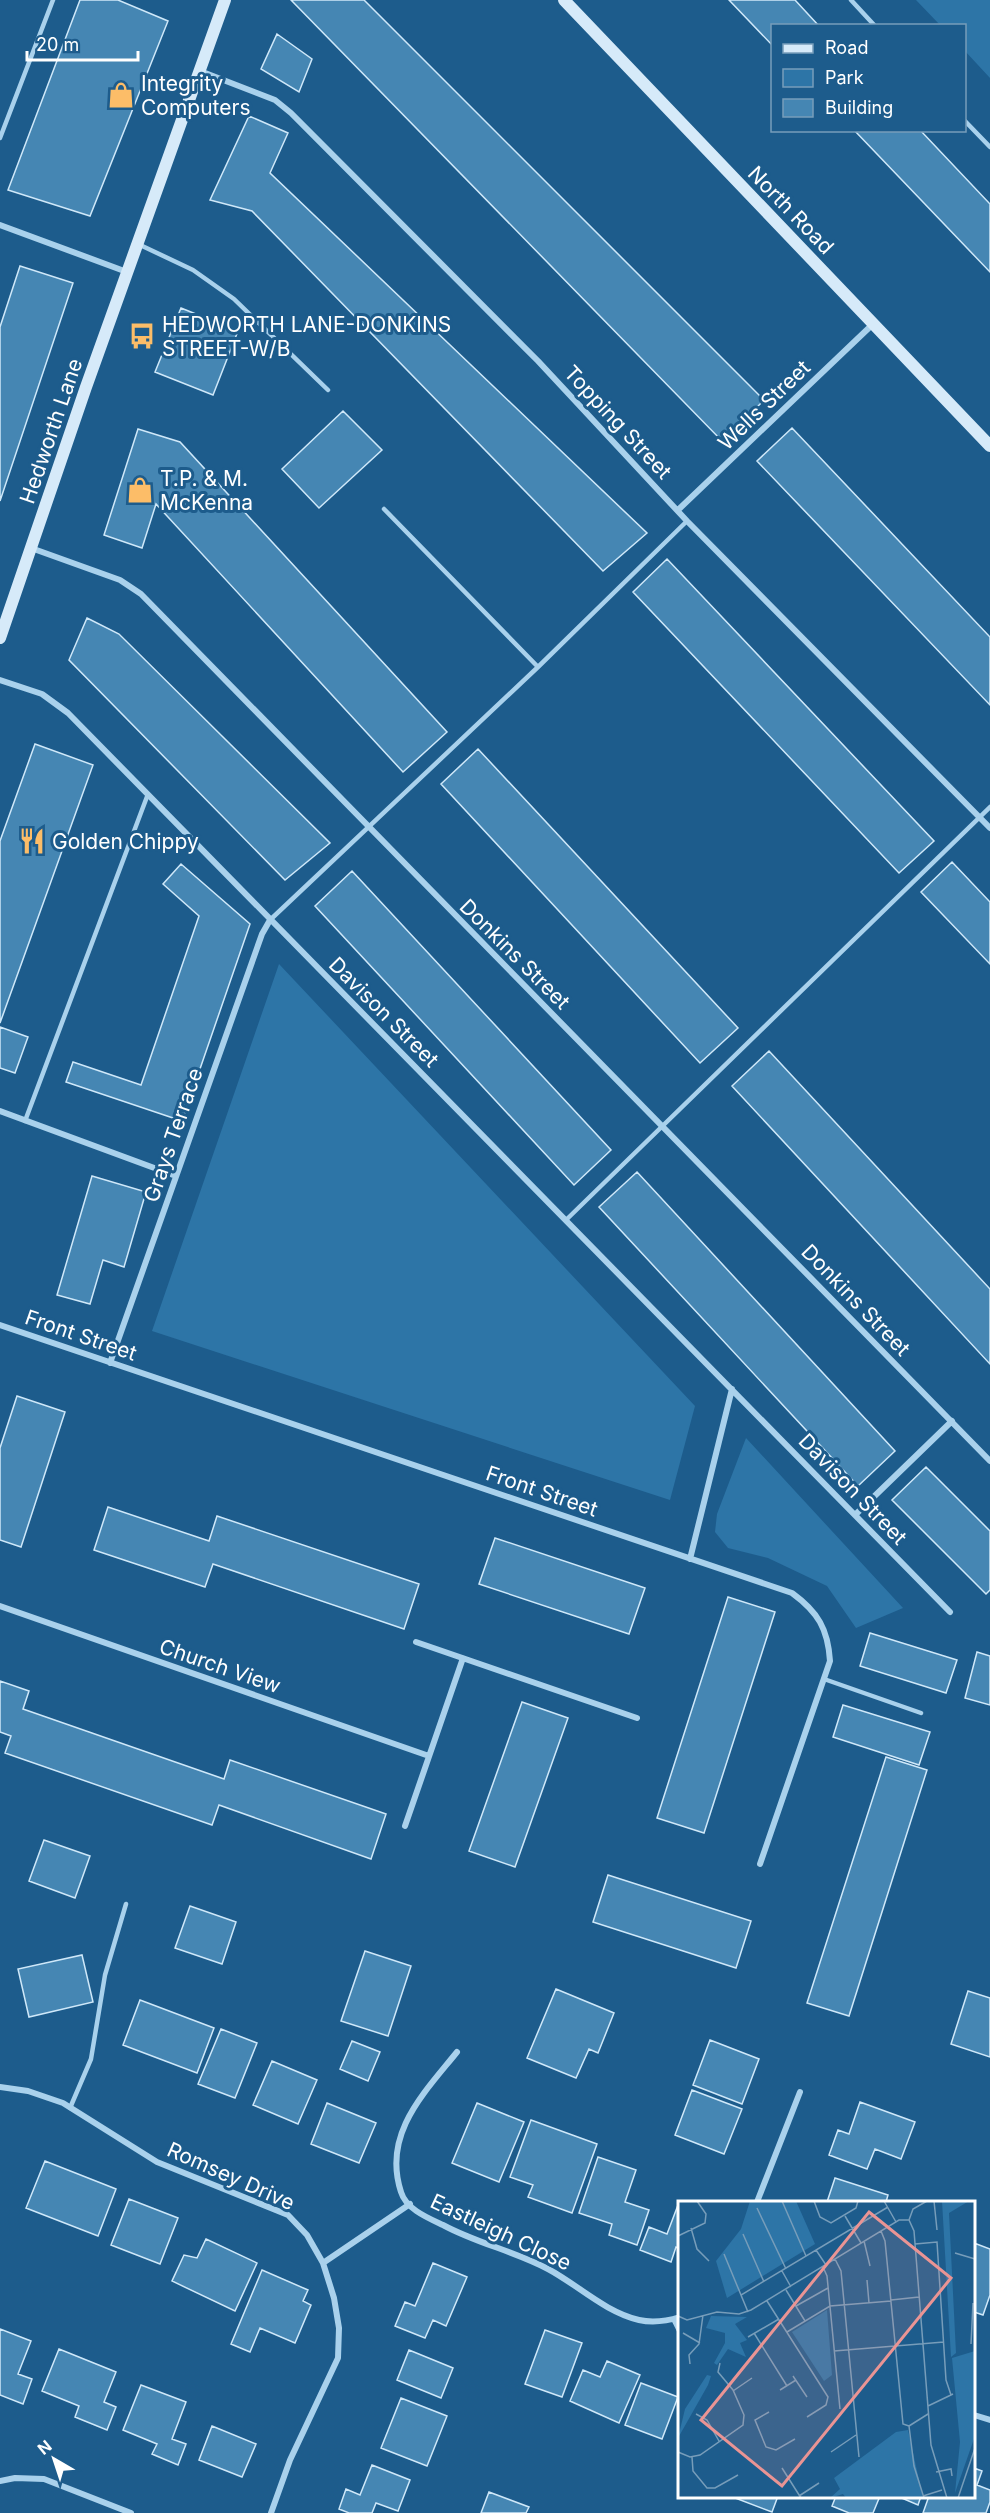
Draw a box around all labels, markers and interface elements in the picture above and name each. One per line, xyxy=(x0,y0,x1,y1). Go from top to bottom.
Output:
scale bar xyxy=(27,24,138,62)
legend xyxy=(771,24,966,132)
text: 20 m xyxy=(36,34,79,55)
text: Road xyxy=(825,37,868,58)
text: Park xyxy=(825,67,864,88)
place label: Integrity Computers xyxy=(141,71,251,120)
shop icon: Integrity Computers xyxy=(106,80,136,110)
text: Building xyxy=(825,97,893,118)
street label: North Road xyxy=(743,161,839,259)
place label: HEDWORTH LANE-DONKINS STREET-W/B xyxy=(162,312,451,361)
bus stop icon: HEDWORTH LANE-DONKINS STREET-W/B xyxy=(127,321,157,351)
street label: Hedworth Lane xyxy=(14,355,88,507)
street label: Wells Street xyxy=(713,355,815,455)
street label: Topping Street xyxy=(559,360,677,484)
place label: T.P. & M. McKenna xyxy=(160,466,253,515)
shop icon: T.P. & M. McKenna xyxy=(125,475,155,505)
restaurant icon: Golden Chippy xyxy=(17,826,47,856)
place label: Golden Chippy xyxy=(52,829,199,854)
street label: Donkins Street xyxy=(455,894,575,1014)
street label: Davison Street xyxy=(324,952,444,1072)
street label: Grays Terrace xyxy=(138,1065,208,1205)
street label: Donkins Street xyxy=(796,1239,916,1361)
street label: Front Street xyxy=(22,1304,140,1366)
street label: Davison Street xyxy=(794,1428,912,1550)
street label: Front Street xyxy=(483,1460,601,1522)
street label: Church View xyxy=(156,1634,284,1698)
street label: Romsey Drive xyxy=(163,2137,299,2215)
street label: Eastleigh Close xyxy=(427,2188,575,2276)
inset map xyxy=(678,2201,975,2498)
north arrow xyxy=(24,2429,84,2489)
text: N xyxy=(34,2436,56,2459)

